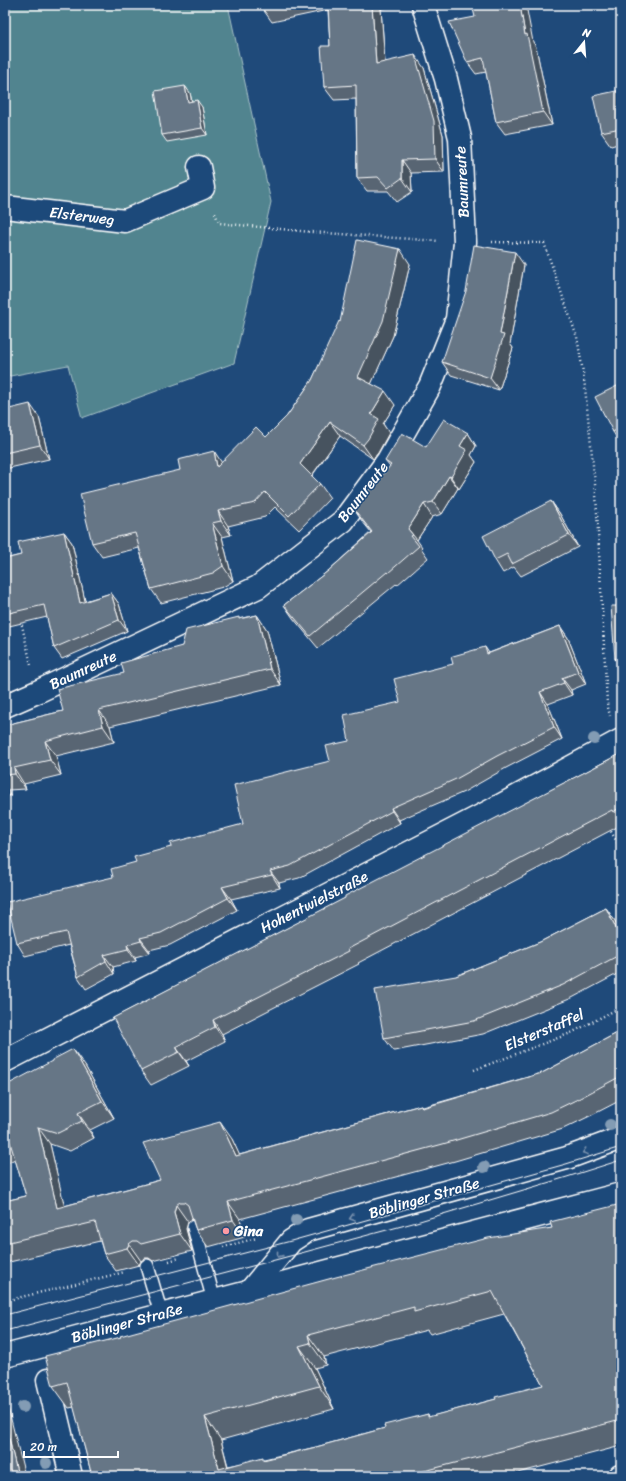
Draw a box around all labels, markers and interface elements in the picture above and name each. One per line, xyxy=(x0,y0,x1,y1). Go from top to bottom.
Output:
north arrow xyxy=(564,22,604,62)
text: N xyxy=(579,22,594,43)
street label: Baumreute xyxy=(447,145,477,218)
street label: Elsterweg xyxy=(48,199,116,233)
street label: Baumreute xyxy=(331,456,396,528)
street label: Baumreute xyxy=(45,643,121,697)
street label: Hohentwielstraße xyxy=(255,864,373,940)
street label: Elsterstaffel xyxy=(500,1001,589,1059)
one-way arrow xyxy=(581,1147,588,1155)
street label: Böblinger Straße xyxy=(365,1170,483,1226)
one-way arrow xyxy=(349,1213,356,1222)
place label: Gina xyxy=(233,1218,264,1244)
marker: Gina xyxy=(221,1226,231,1236)
one-way arrow xyxy=(277,1250,284,1257)
street label: Böblinger Straße xyxy=(68,1296,186,1350)
scale bar xyxy=(24,1433,118,1459)
text: 20 m xyxy=(30,1436,57,1458)

